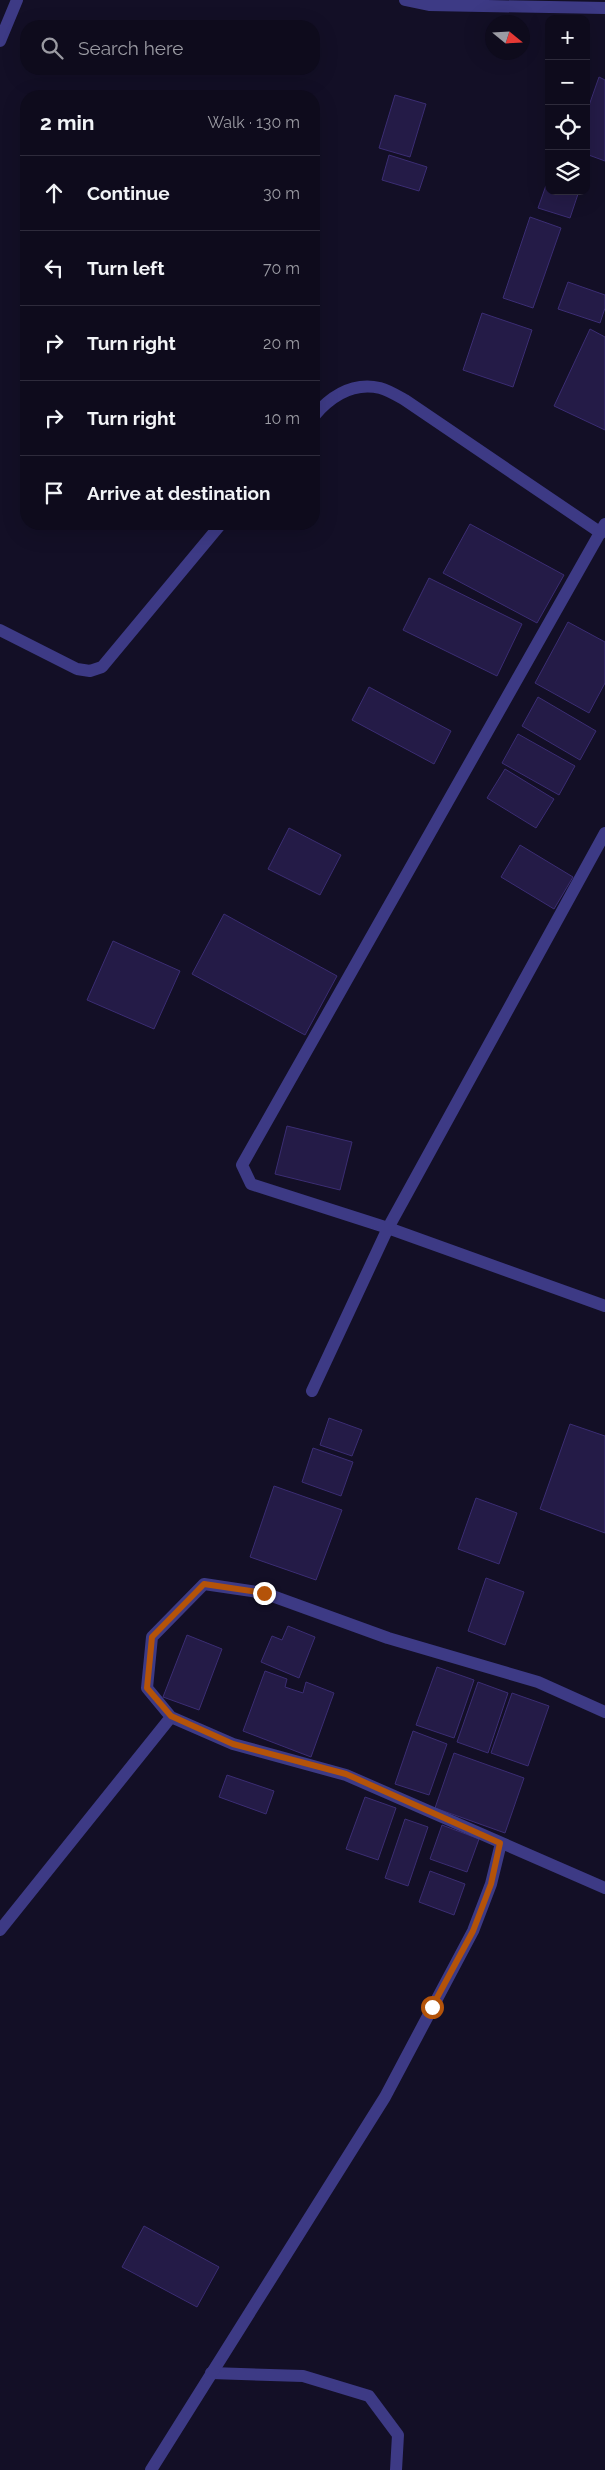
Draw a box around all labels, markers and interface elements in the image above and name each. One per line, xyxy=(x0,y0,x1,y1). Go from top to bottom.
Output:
north arrow xyxy=(485,15,530,60)
map controls xyxy=(545,15,590,195)
button: + xyxy=(545,15,590,60)
search box xyxy=(20,20,320,75)
icon: search xyxy=(38,34,66,62)
text: Search here xyxy=(78,37,184,59)
button: − xyxy=(545,60,590,105)
button: locate xyxy=(545,105,590,150)
text: 2 min xyxy=(40,110,94,135)
text: Walk · 130 m xyxy=(207,113,300,132)
button: layers xyxy=(545,150,590,195)
icon: ahead xyxy=(40,179,68,207)
text: Continue xyxy=(87,182,170,204)
text: 30 m xyxy=(263,184,300,203)
icon: left xyxy=(40,254,68,282)
text: Turn left xyxy=(87,257,164,279)
text: 70 m xyxy=(263,259,300,278)
icon: right xyxy=(40,329,68,357)
text: Turn right xyxy=(87,332,176,354)
text: 20 m xyxy=(263,334,300,353)
icon: right xyxy=(40,404,68,432)
text: Turn right xyxy=(87,407,176,429)
text: 10 m xyxy=(265,409,300,428)
icon: arrive xyxy=(40,479,68,507)
text: Arrive at destination xyxy=(87,482,271,504)
route end xyxy=(253,1582,276,1605)
route start xyxy=(421,1996,444,2019)

